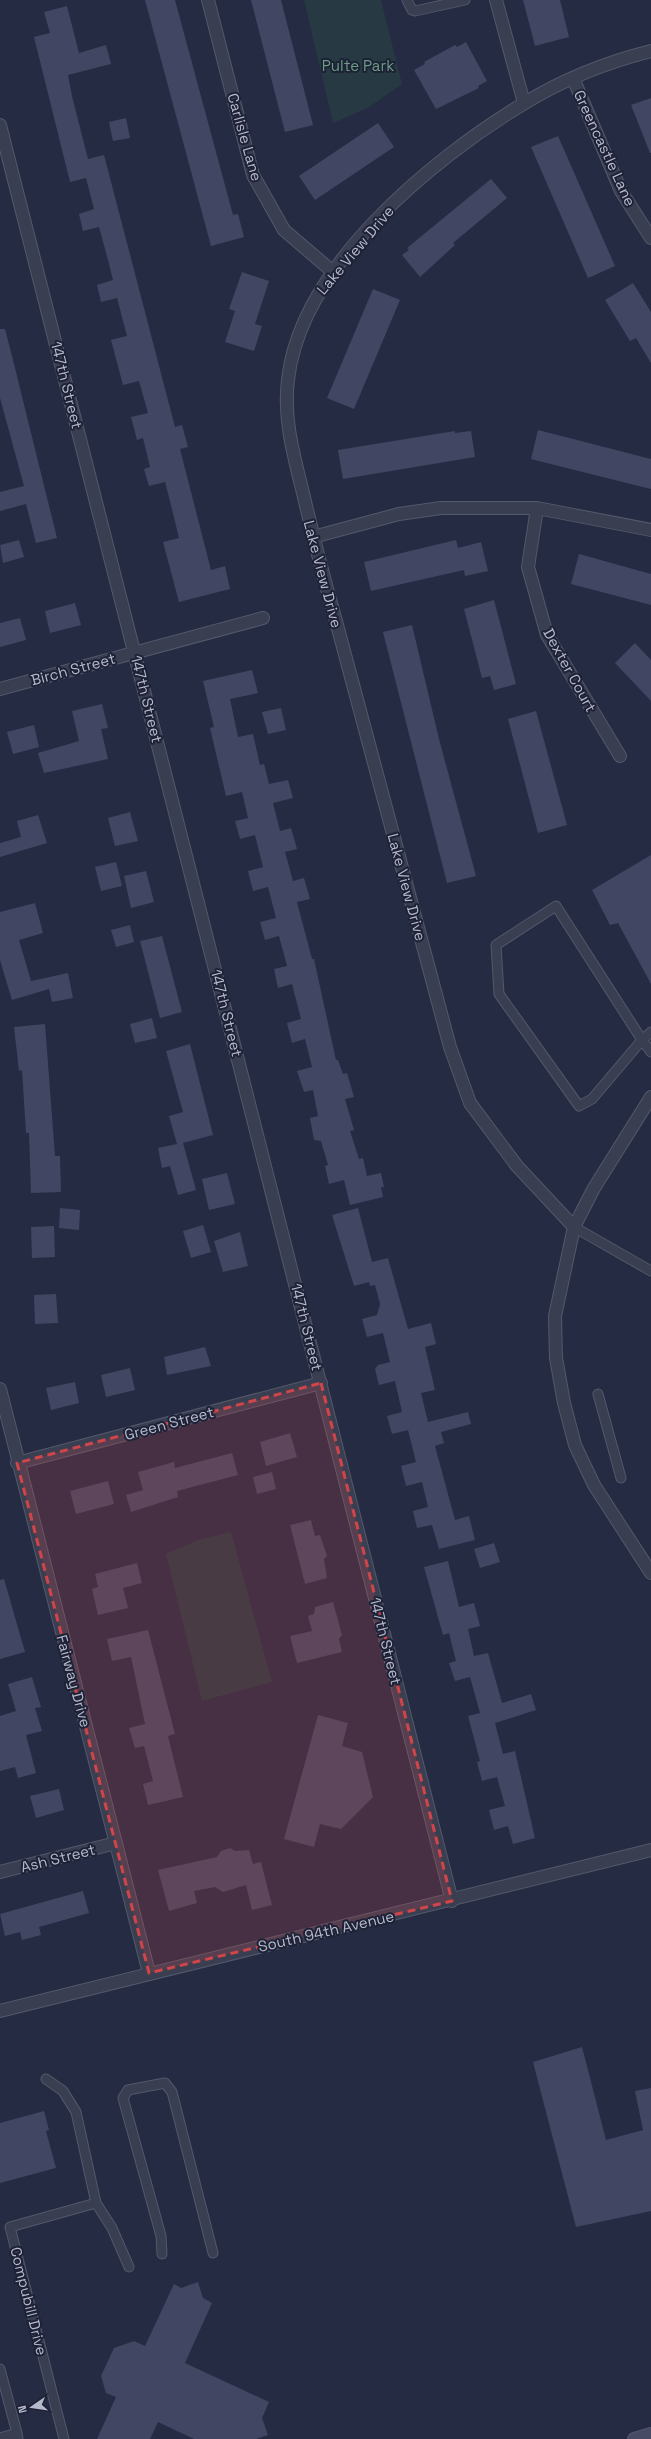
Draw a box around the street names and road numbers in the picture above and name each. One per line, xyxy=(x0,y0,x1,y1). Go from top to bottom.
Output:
street label: Greencastle Lane xyxy=(570,87,640,209)
street label: Carlisle Lane xyxy=(223,91,267,183)
street label: Lake View Drive xyxy=(312,201,398,298)
street label: 147th Street xyxy=(47,339,87,431)
street label: Lake View Drive xyxy=(300,518,347,630)
street label: Dexter Court xyxy=(539,625,601,715)
street label: Birch Street xyxy=(29,649,117,689)
street label: 147th Street xyxy=(127,653,167,745)
street label: Lake View Drive xyxy=(384,831,431,943)
street label: 147th Street xyxy=(207,967,247,1059)
street label: 147th Street xyxy=(287,1281,327,1373)
street label: Green Street xyxy=(122,1402,216,1444)
street label: 147th Street xyxy=(366,1595,406,1687)
street label: Fairway Drive xyxy=(52,1633,96,1730)
street label: Ash Street xyxy=(19,1840,97,1876)
street label: South 94th Avenue xyxy=(256,1906,396,1956)
street label: Compubill Drive xyxy=(6,2245,52,2357)

